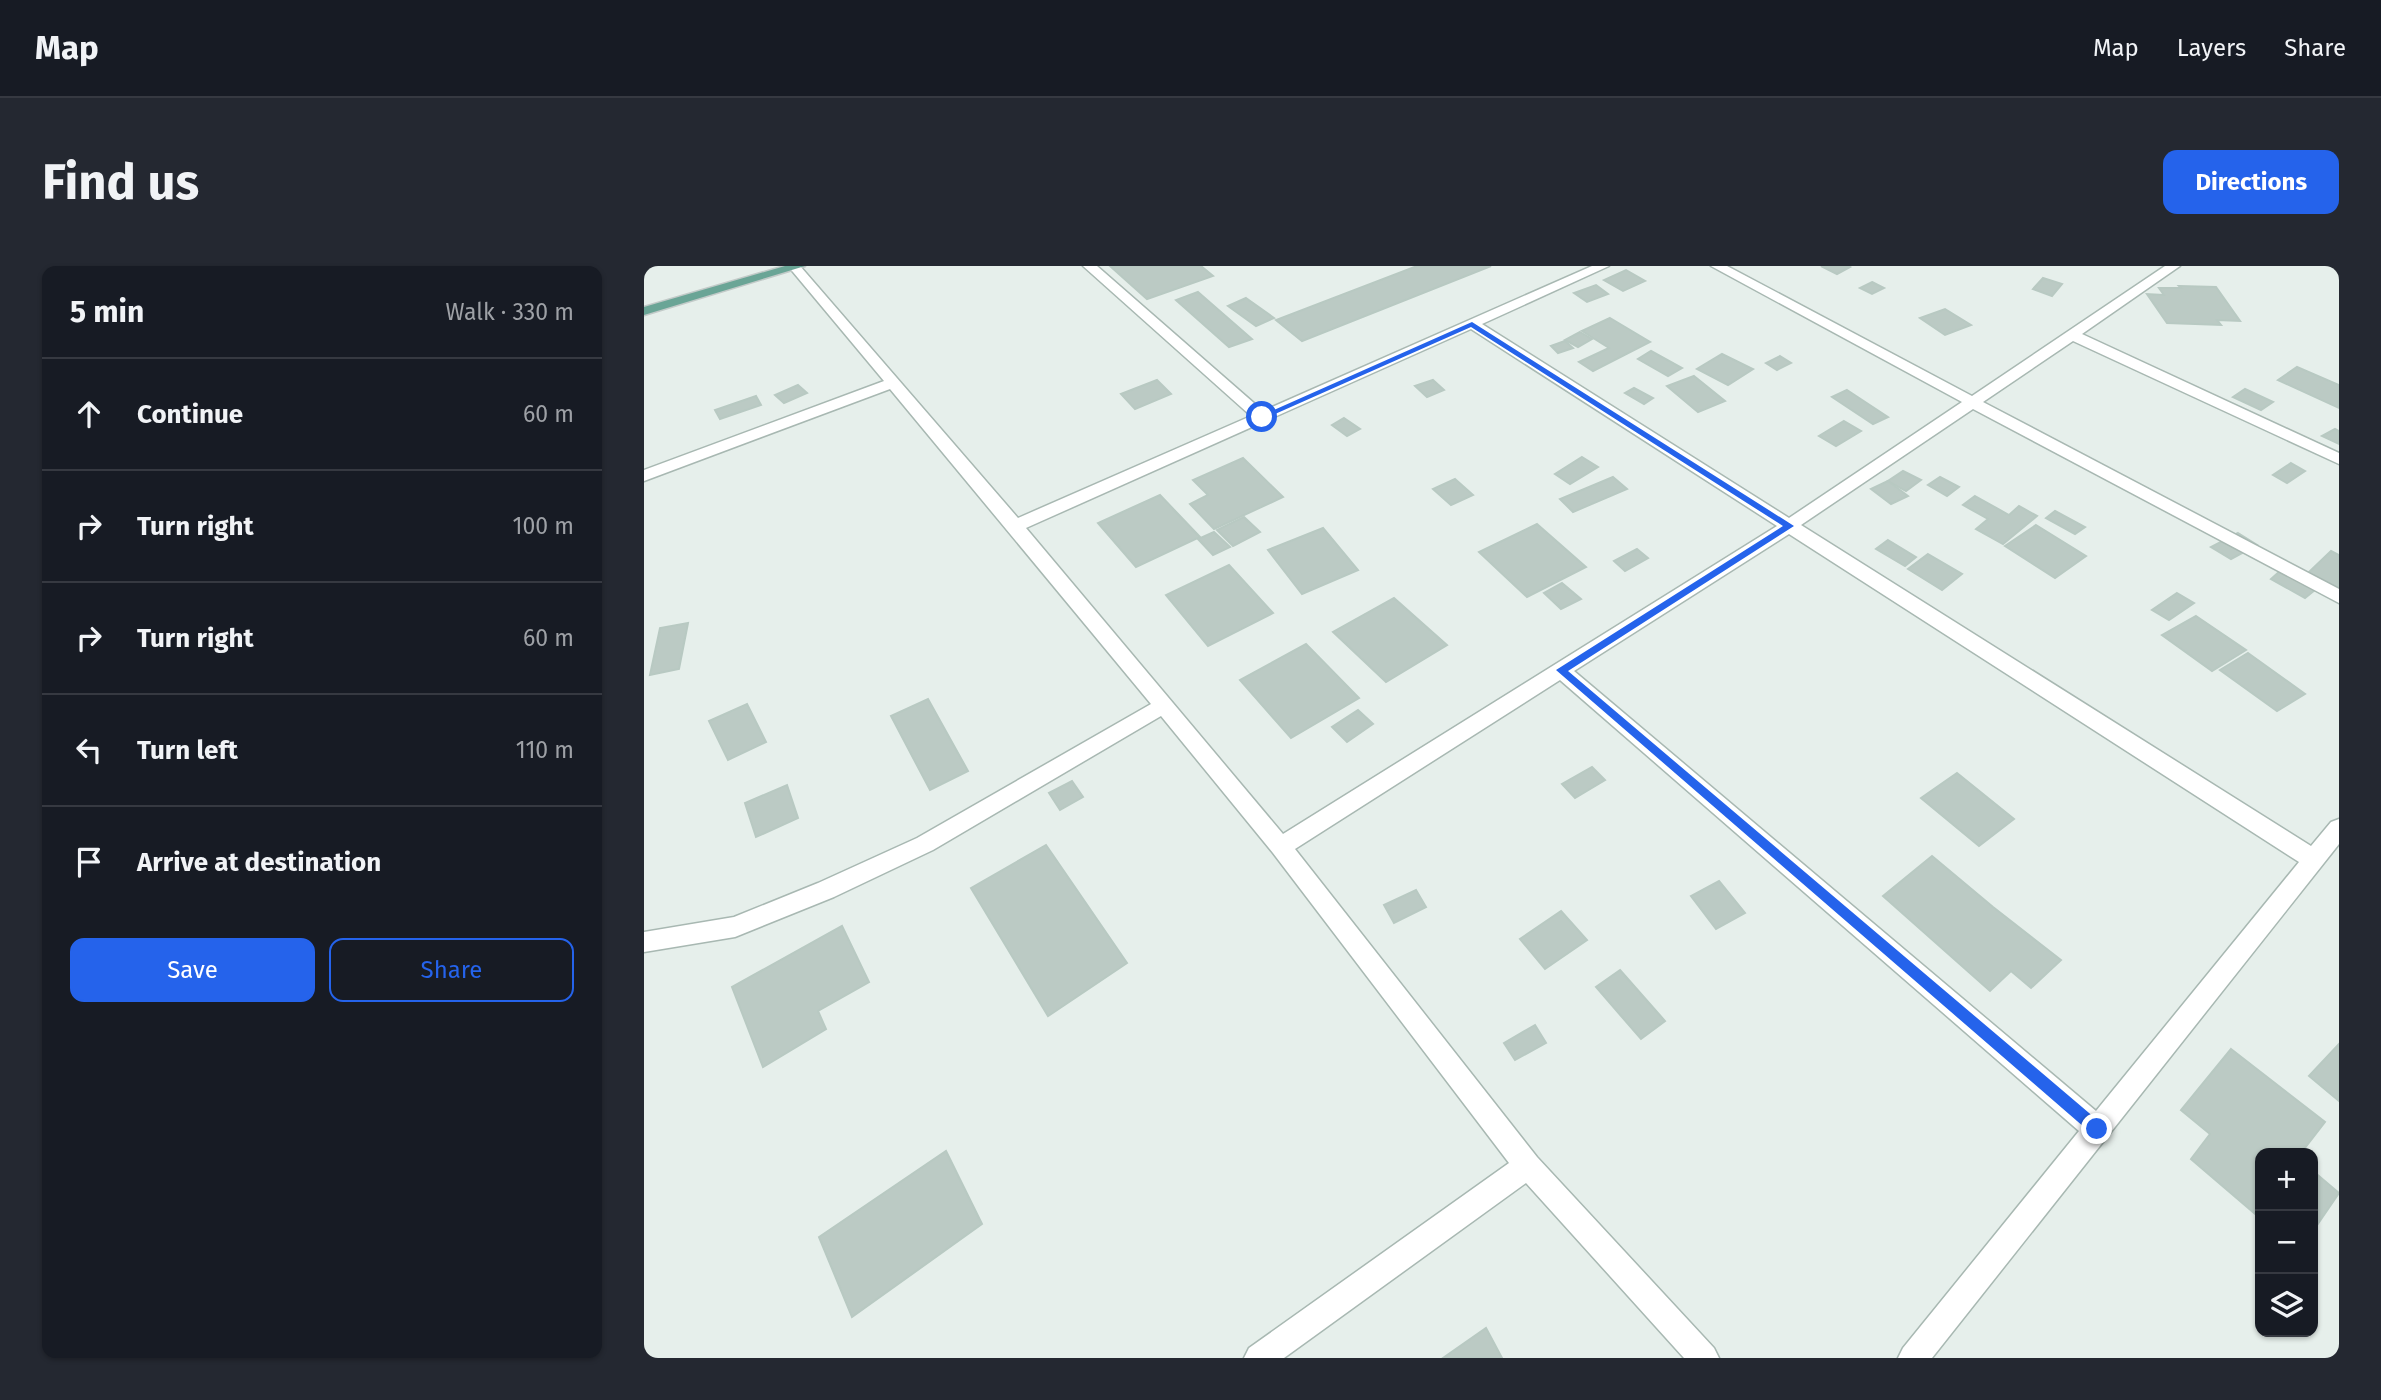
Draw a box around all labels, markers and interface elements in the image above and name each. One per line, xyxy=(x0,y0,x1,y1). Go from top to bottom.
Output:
text: Map xyxy=(35,28,99,68)
text: Map xyxy=(2093,34,2139,62)
text: Layers xyxy=(2177,34,2246,62)
text: Share xyxy=(2284,34,2346,62)
button: Directions xyxy=(2163,150,2339,214)
text: Find us xyxy=(42,153,199,212)
text: 5 min xyxy=(70,294,144,330)
text: Walk · 330 m xyxy=(446,298,574,326)
icon: ahead xyxy=(70,395,108,433)
text: Continue xyxy=(137,399,243,430)
text: 60 m xyxy=(523,400,574,428)
route start xyxy=(1246,401,1277,432)
icon: right xyxy=(70,507,108,545)
text: Turn right xyxy=(137,511,254,542)
text: 100 m xyxy=(513,512,574,540)
icon: right xyxy=(70,619,108,657)
text: Turn right xyxy=(137,623,254,654)
text: 60 m xyxy=(523,624,574,652)
icon: left xyxy=(70,731,108,769)
text: Turn left xyxy=(137,735,238,766)
text: 110 m xyxy=(516,736,574,764)
icon: arrive xyxy=(70,843,108,881)
text: Arrive at destination xyxy=(137,847,381,878)
button: Save xyxy=(70,938,315,1002)
button: Share xyxy=(329,938,574,1002)
route end xyxy=(2081,1113,2112,1144)
map controls xyxy=(2255,1148,2318,1337)
button: + xyxy=(2255,1148,2318,1211)
button: − xyxy=(2255,1211,2318,1274)
button: layers xyxy=(2255,1274,2318,1337)

